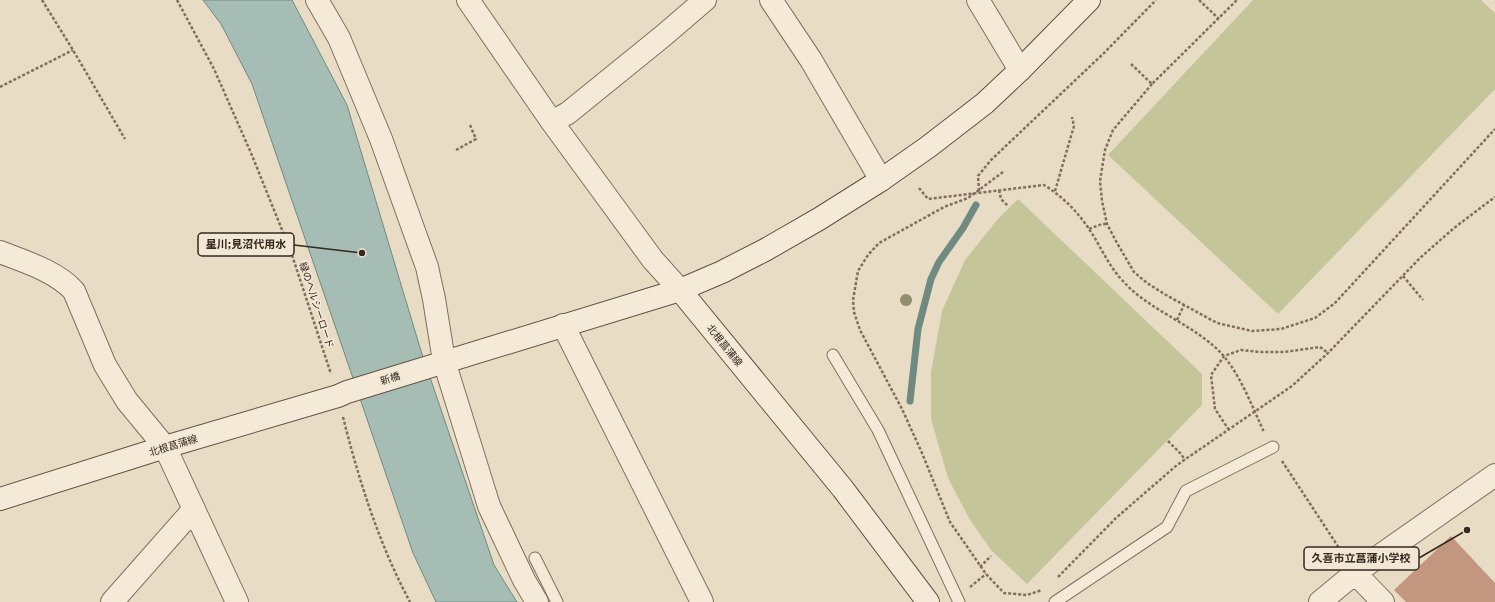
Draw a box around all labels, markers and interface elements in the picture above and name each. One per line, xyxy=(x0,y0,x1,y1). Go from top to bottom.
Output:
callout: 星川;見沼代用水 xyxy=(198,233,294,256)
text: 星川;見沼代用水 xyxy=(206,237,286,251)
street label: 緑のヘルシーロード xyxy=(296,260,337,350)
street label: 北根菖蒲線 xyxy=(704,322,745,369)
street label: 新橋 xyxy=(379,369,402,388)
street label: 北根菖蒲線 xyxy=(147,432,199,459)
callout: 久喜市立菖蒲小学校 xyxy=(1304,547,1419,570)
text: 久喜市立菖蒲小学校 xyxy=(1312,551,1411,565)

